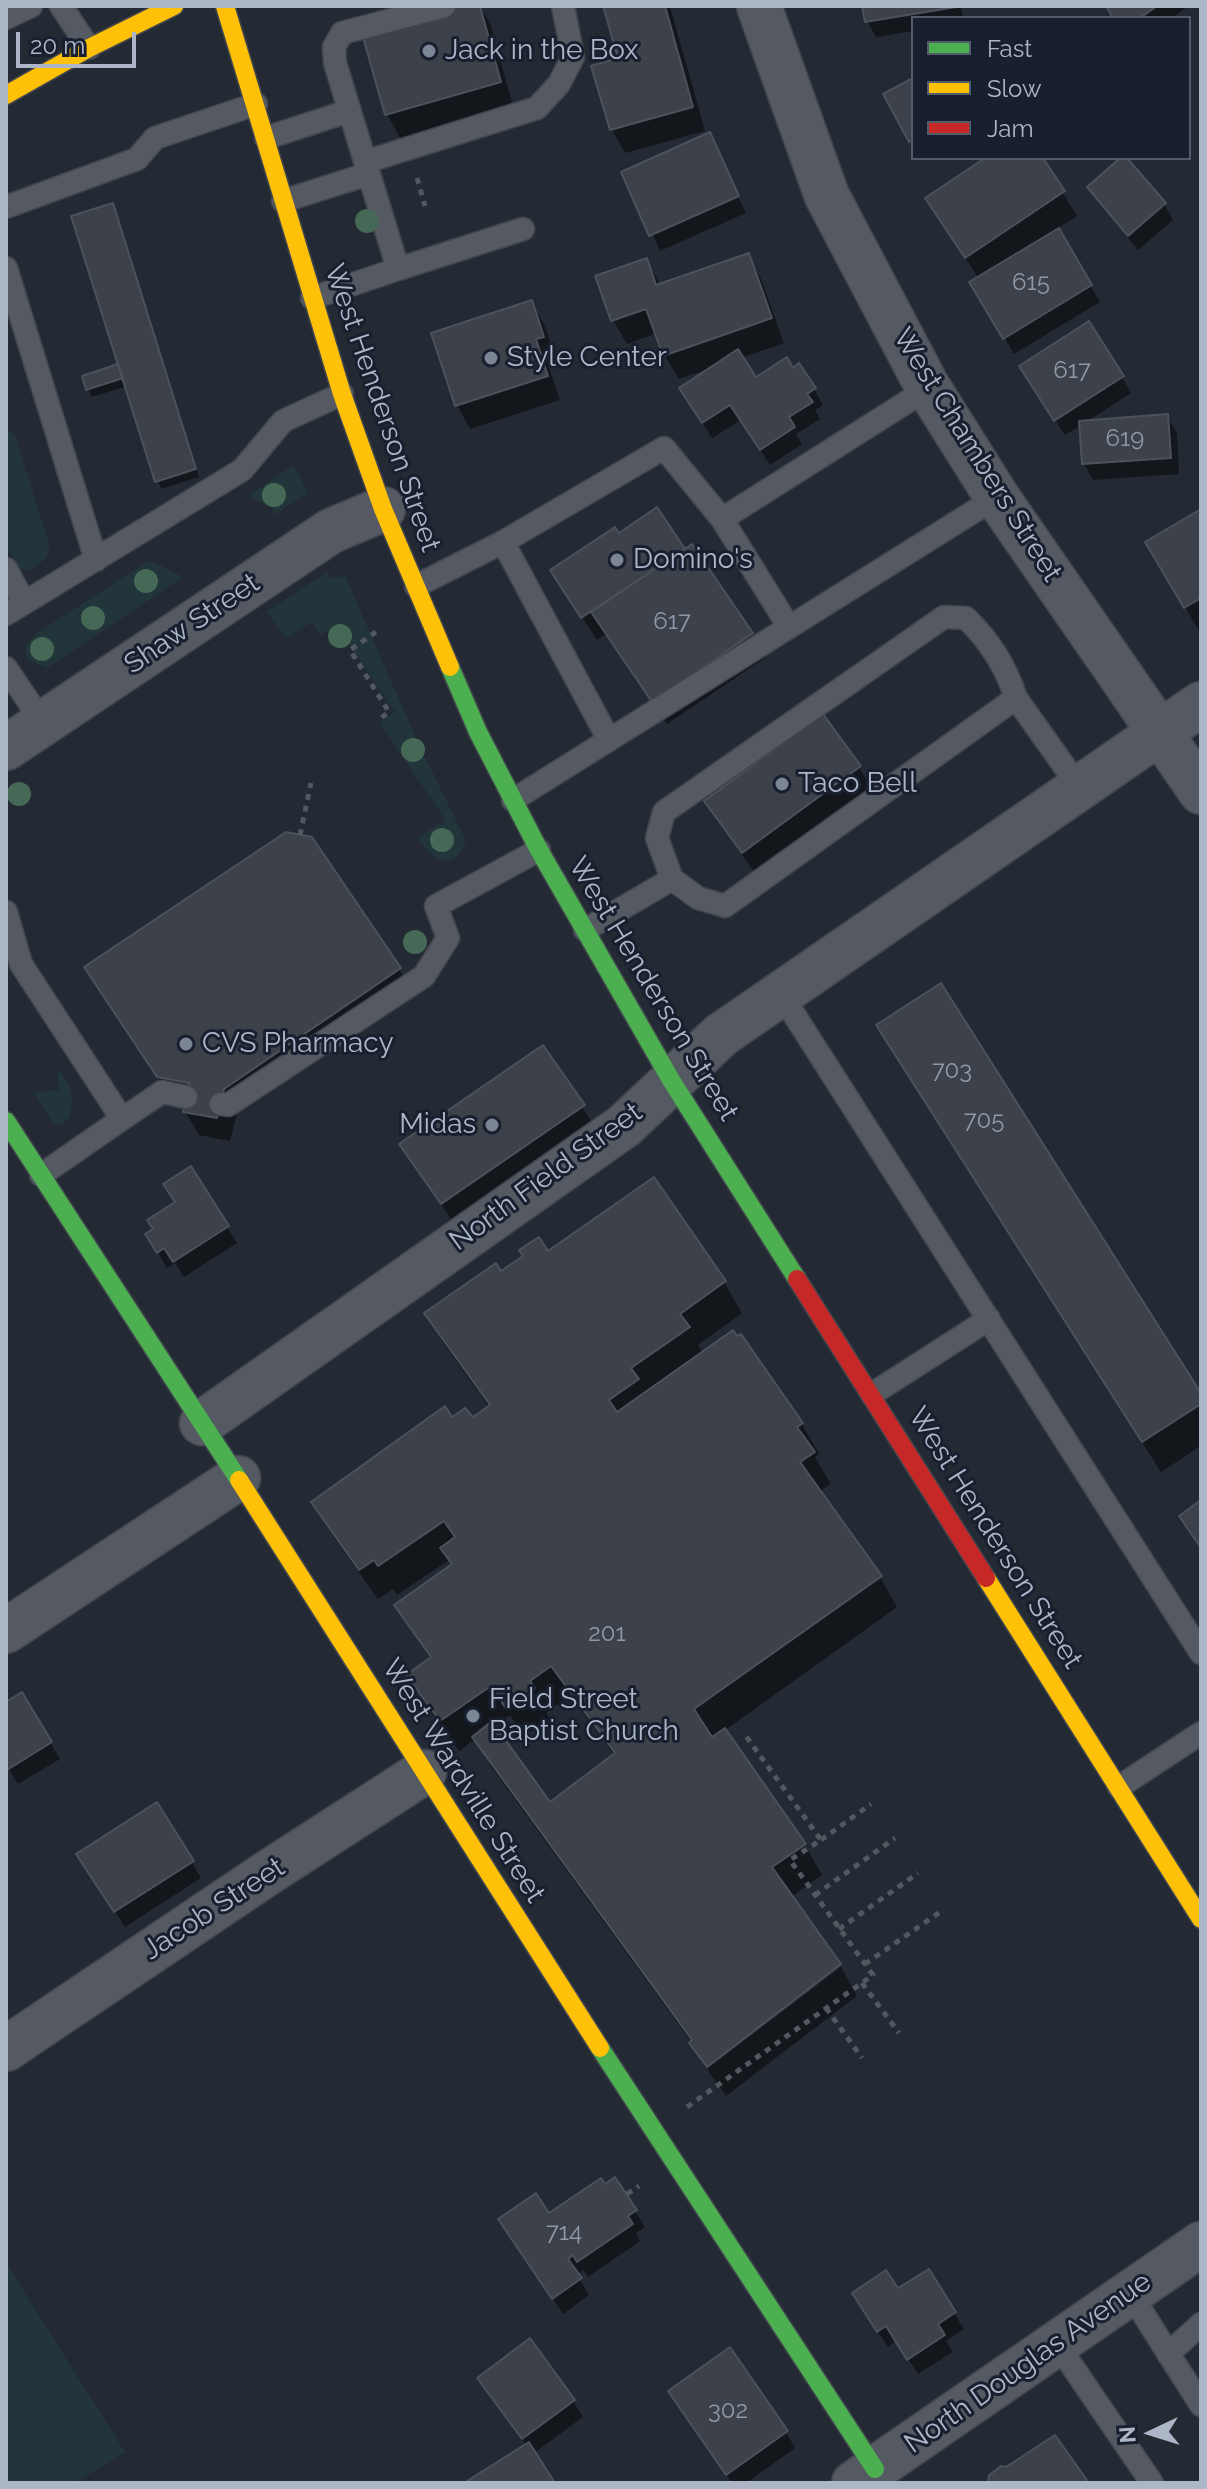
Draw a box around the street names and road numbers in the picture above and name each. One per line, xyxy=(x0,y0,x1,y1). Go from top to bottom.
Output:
street label: West Henderson Street xyxy=(317,260,447,556)
street label: West Chambers Street xyxy=(885,322,1069,588)
street label: Shaw Street xyxy=(118,567,266,681)
street label: West Henderson Street xyxy=(561,851,745,1127)
street label: North Field Street xyxy=(443,1096,649,1258)
street label: West Henderson Street xyxy=(901,1401,1089,1675)
street label: West Wardville Street xyxy=(374,1653,552,1909)
street label: Jacob Street xyxy=(137,1851,291,1967)
street label: North Douglas Avenue xyxy=(898,2265,1158,2461)

